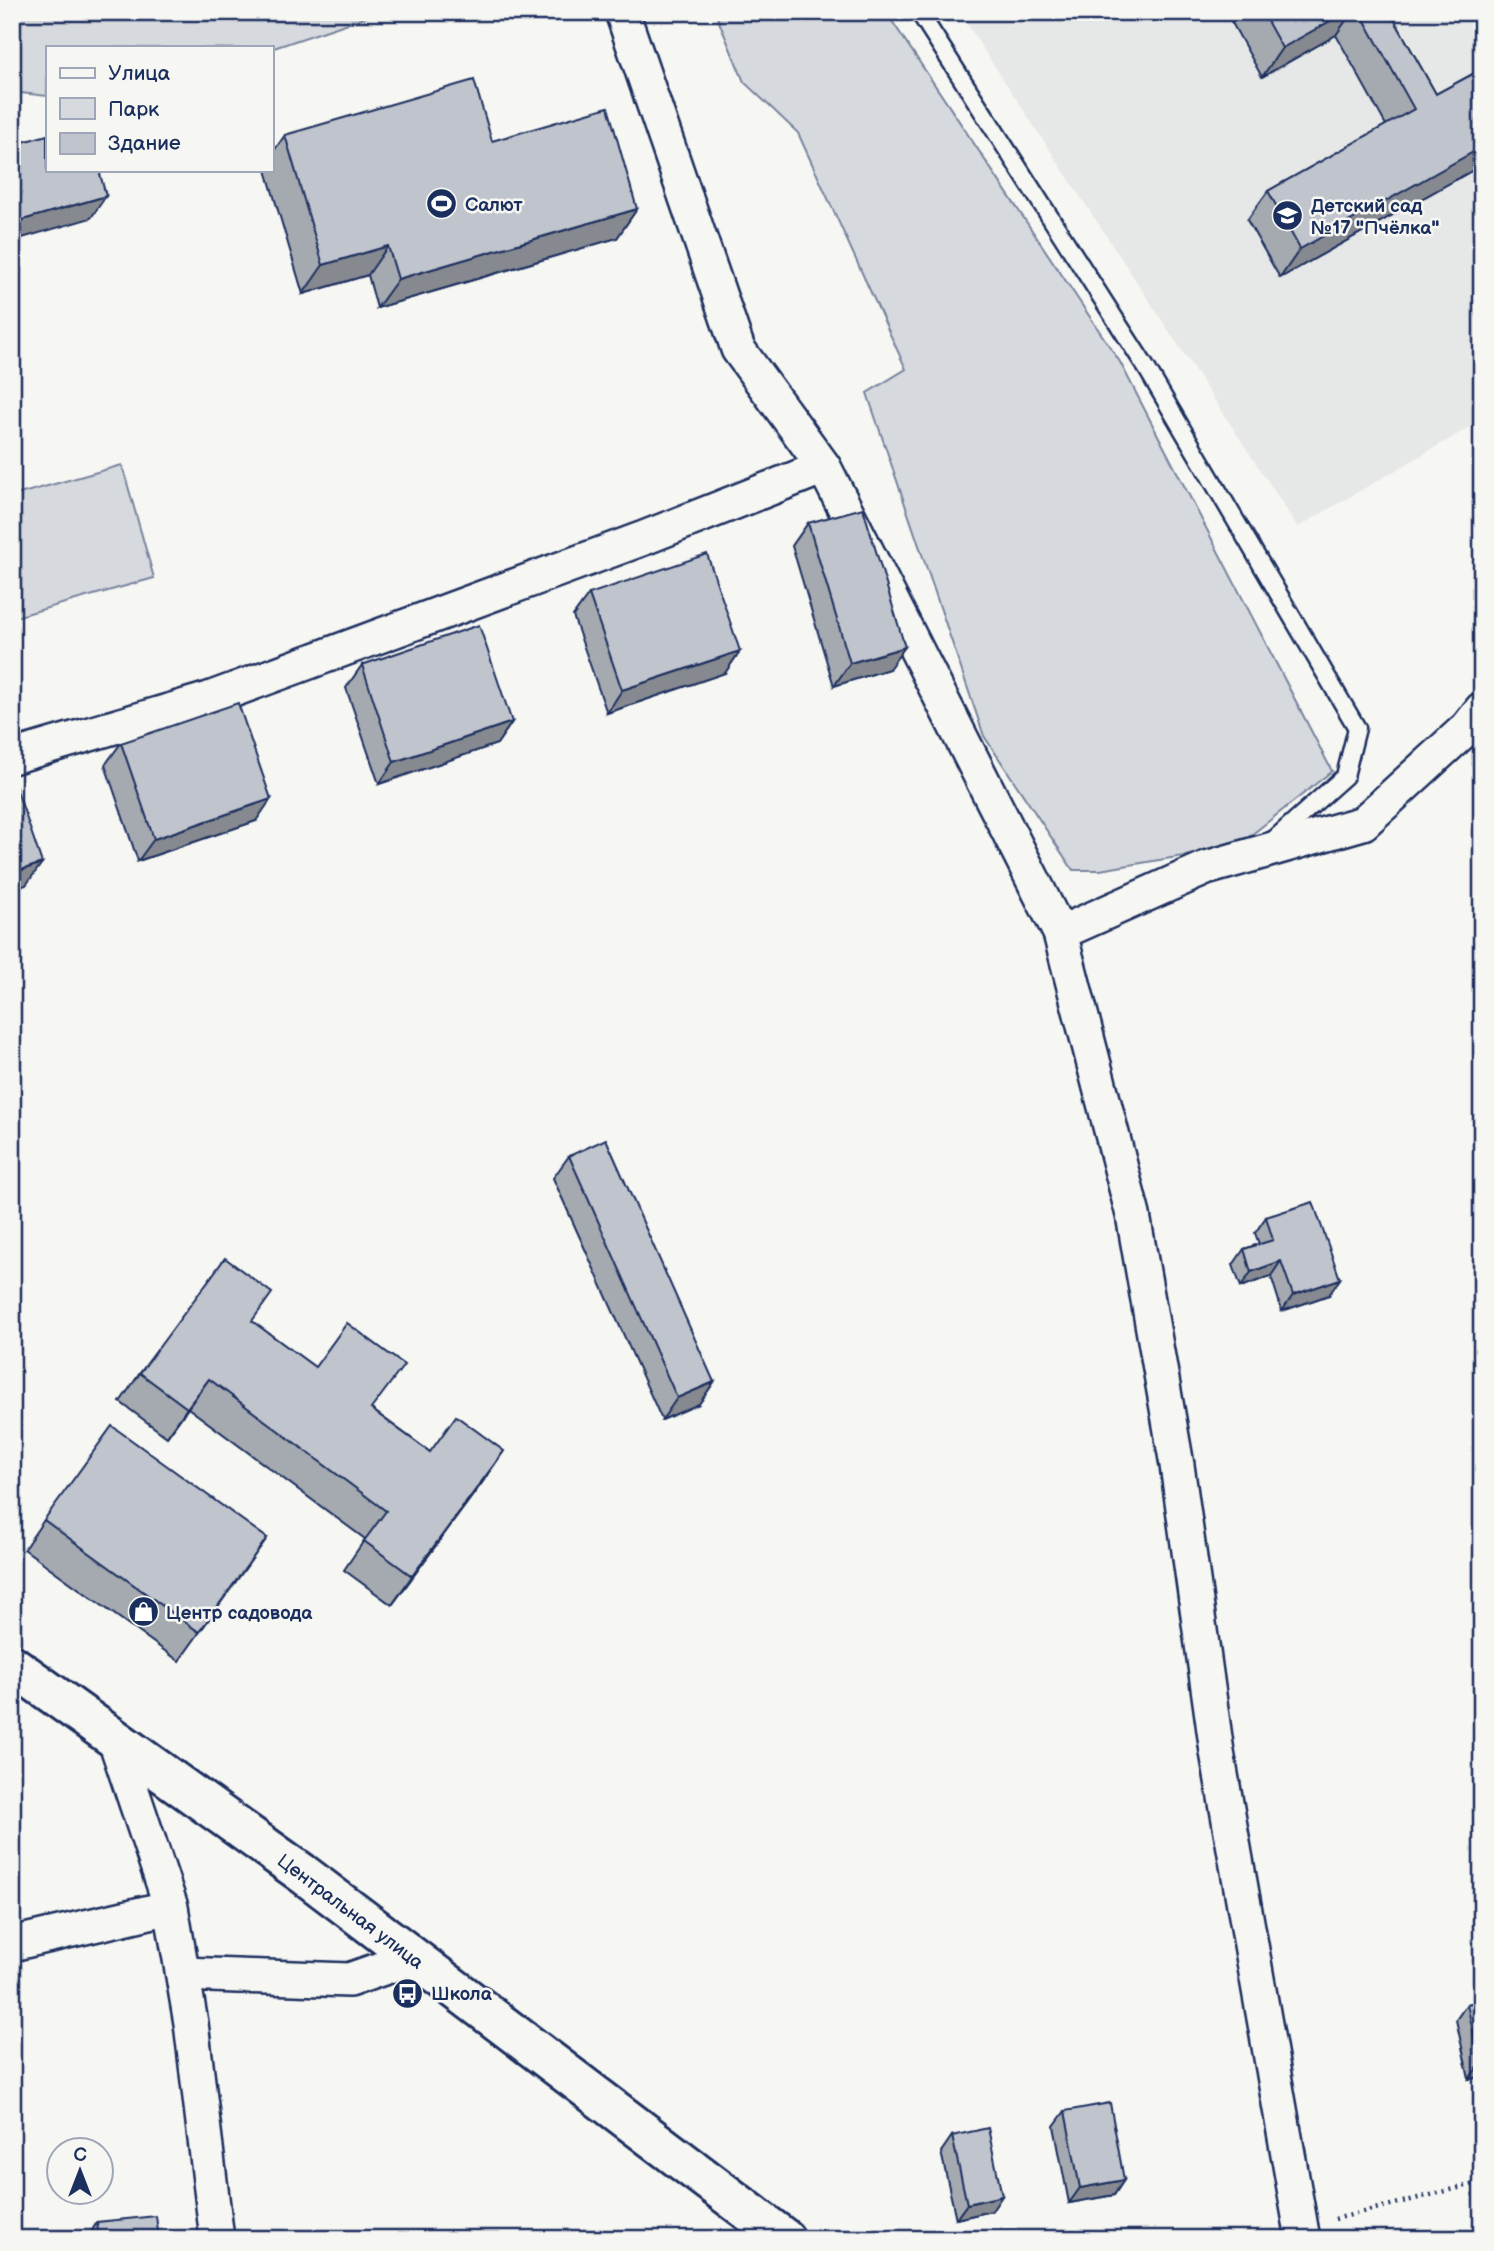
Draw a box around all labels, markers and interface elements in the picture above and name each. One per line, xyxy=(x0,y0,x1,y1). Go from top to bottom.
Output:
legend xyxy=(46,46,273,172)
text: Улица xyxy=(108,61,171,86)
text: Парк xyxy=(108,97,159,122)
text: Здание xyxy=(108,131,181,156)
sports icon: Салют xyxy=(425,187,459,221)
place label: Салют xyxy=(465,194,523,217)
place label: Детский сад №17 "Пчёлка" xyxy=(1311,195,1439,240)
school or university icon: Детский сад №17 "Пчёлка" xyxy=(1271,199,1305,233)
shop icon: Центр садовода xyxy=(126,1595,160,1629)
place label: Центр садовода xyxy=(166,1602,313,1625)
street label: Центральная улица xyxy=(272,1850,428,1975)
bus stop icon: Школа xyxy=(391,1976,425,2010)
place label: Школа xyxy=(431,1983,493,2006)
north arrow xyxy=(46,2136,116,2206)
text: С xyxy=(73,2144,87,2167)

